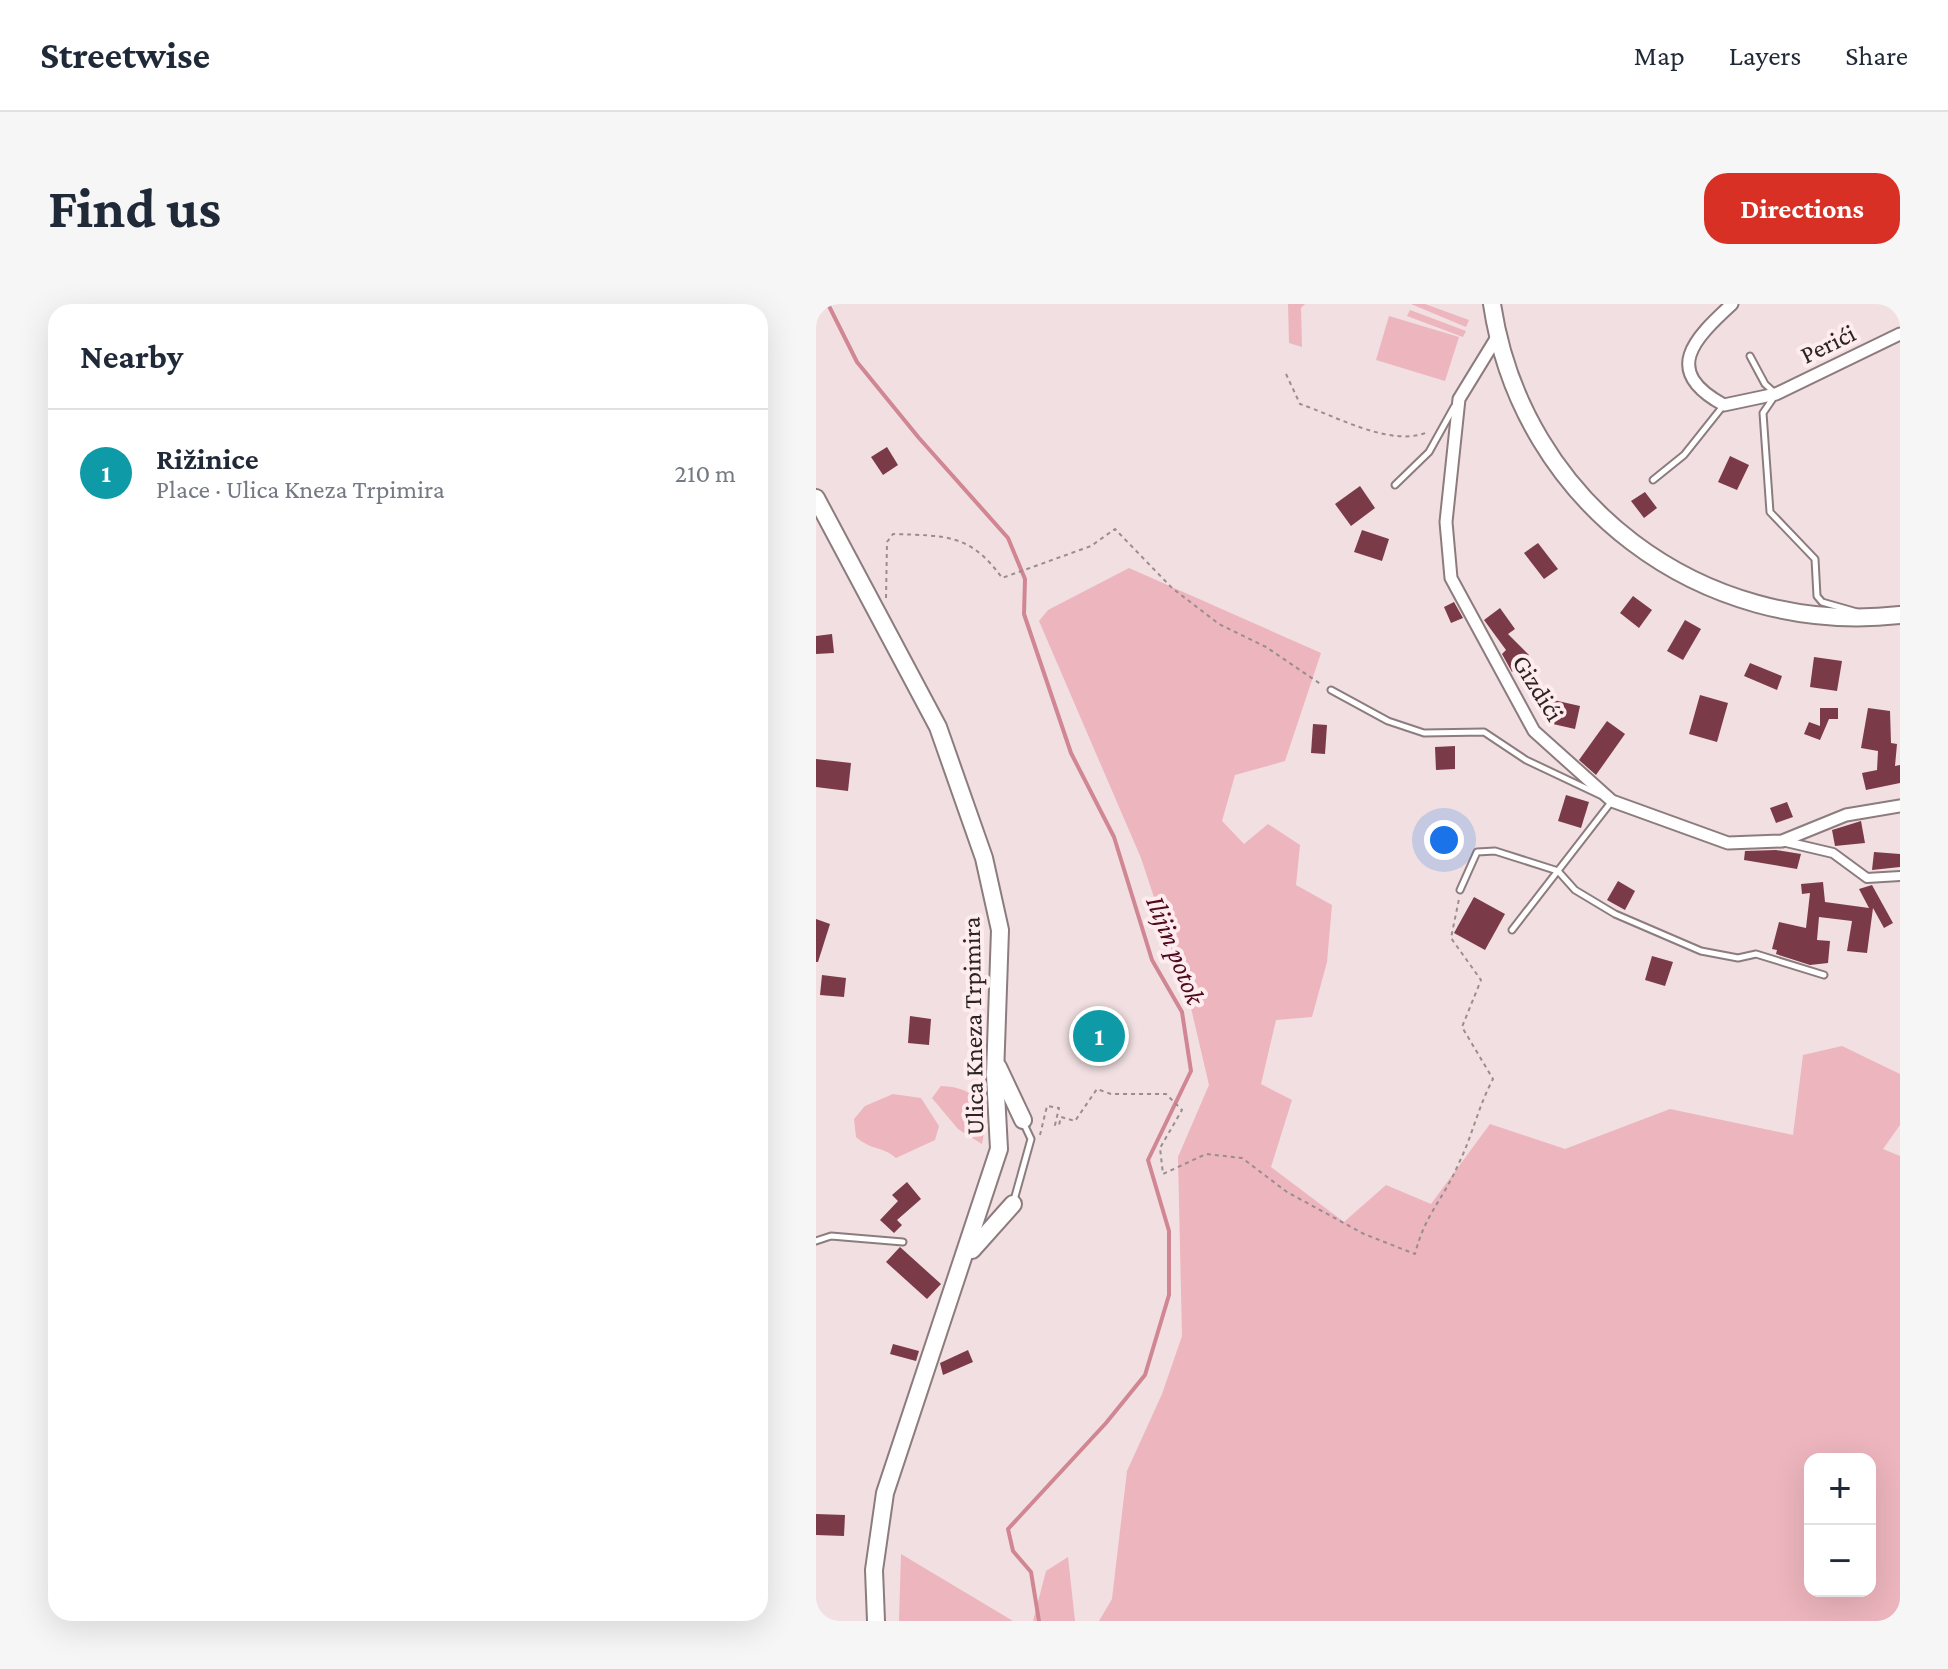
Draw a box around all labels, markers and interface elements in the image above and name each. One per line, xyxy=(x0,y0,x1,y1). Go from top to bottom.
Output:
text: Streetwise xyxy=(40,34,210,76)
text: Map xyxy=(1634,40,1685,71)
text: Layers xyxy=(1729,40,1801,71)
text: Share xyxy=(1845,40,1908,71)
button: Directions xyxy=(1704,173,1900,244)
text: Find us xyxy=(48,177,221,239)
street label: Perići xyxy=(1796,318,1860,370)
text: Nearby xyxy=(80,338,183,375)
text: Rižinice xyxy=(156,442,259,475)
text: 1 xyxy=(101,459,111,488)
text: 210 m xyxy=(675,459,736,488)
text: Place · Ulica Kneza Trpimira xyxy=(156,475,445,504)
street label: Gizdići xyxy=(1507,650,1570,727)
your location xyxy=(1424,820,1464,860)
water label: Ilijin potok xyxy=(1139,891,1212,1011)
street label: Ulica Kneza Trpimira xyxy=(957,916,989,1136)
pin: 1 xyxy=(1073,1006,1125,1066)
map controls xyxy=(1804,1453,1876,1597)
button: + xyxy=(1804,1453,1876,1525)
button: − xyxy=(1804,1525,1876,1597)

